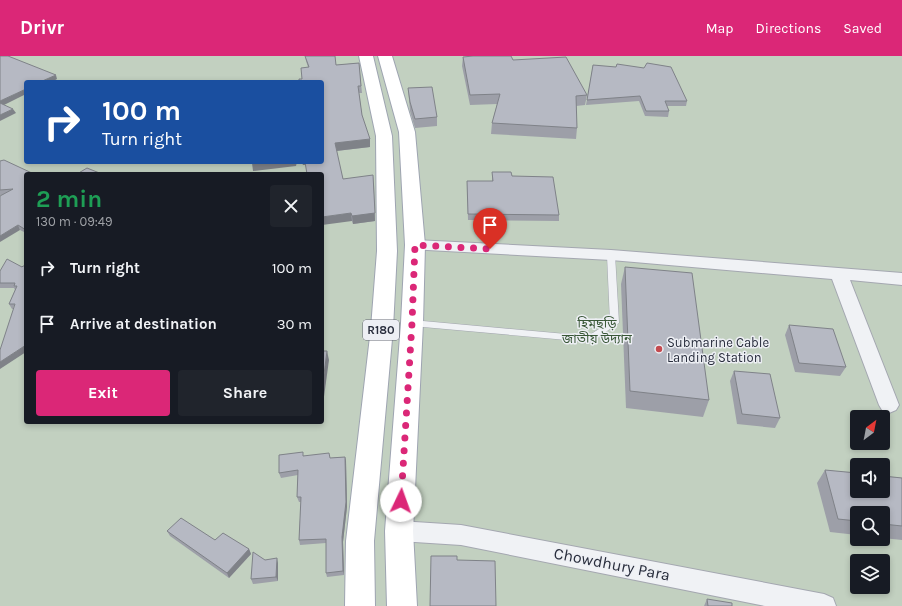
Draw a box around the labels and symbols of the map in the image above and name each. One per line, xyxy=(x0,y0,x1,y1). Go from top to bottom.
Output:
pin xyxy=(473,208,507,249)
park label: হিমছড়ি জাতীয় উদ্যান xyxy=(561,316,632,346)
road number: R180 xyxy=(363,320,399,340)
place label: Submarine Cable Landing Station xyxy=(667,335,769,365)
marker: Submarine Cable Landing Station xyxy=(654,344,664,354)
north arrow xyxy=(850,410,890,450)
position arrow xyxy=(380,480,422,522)
street label: Chowdhury Para xyxy=(552,543,672,585)

